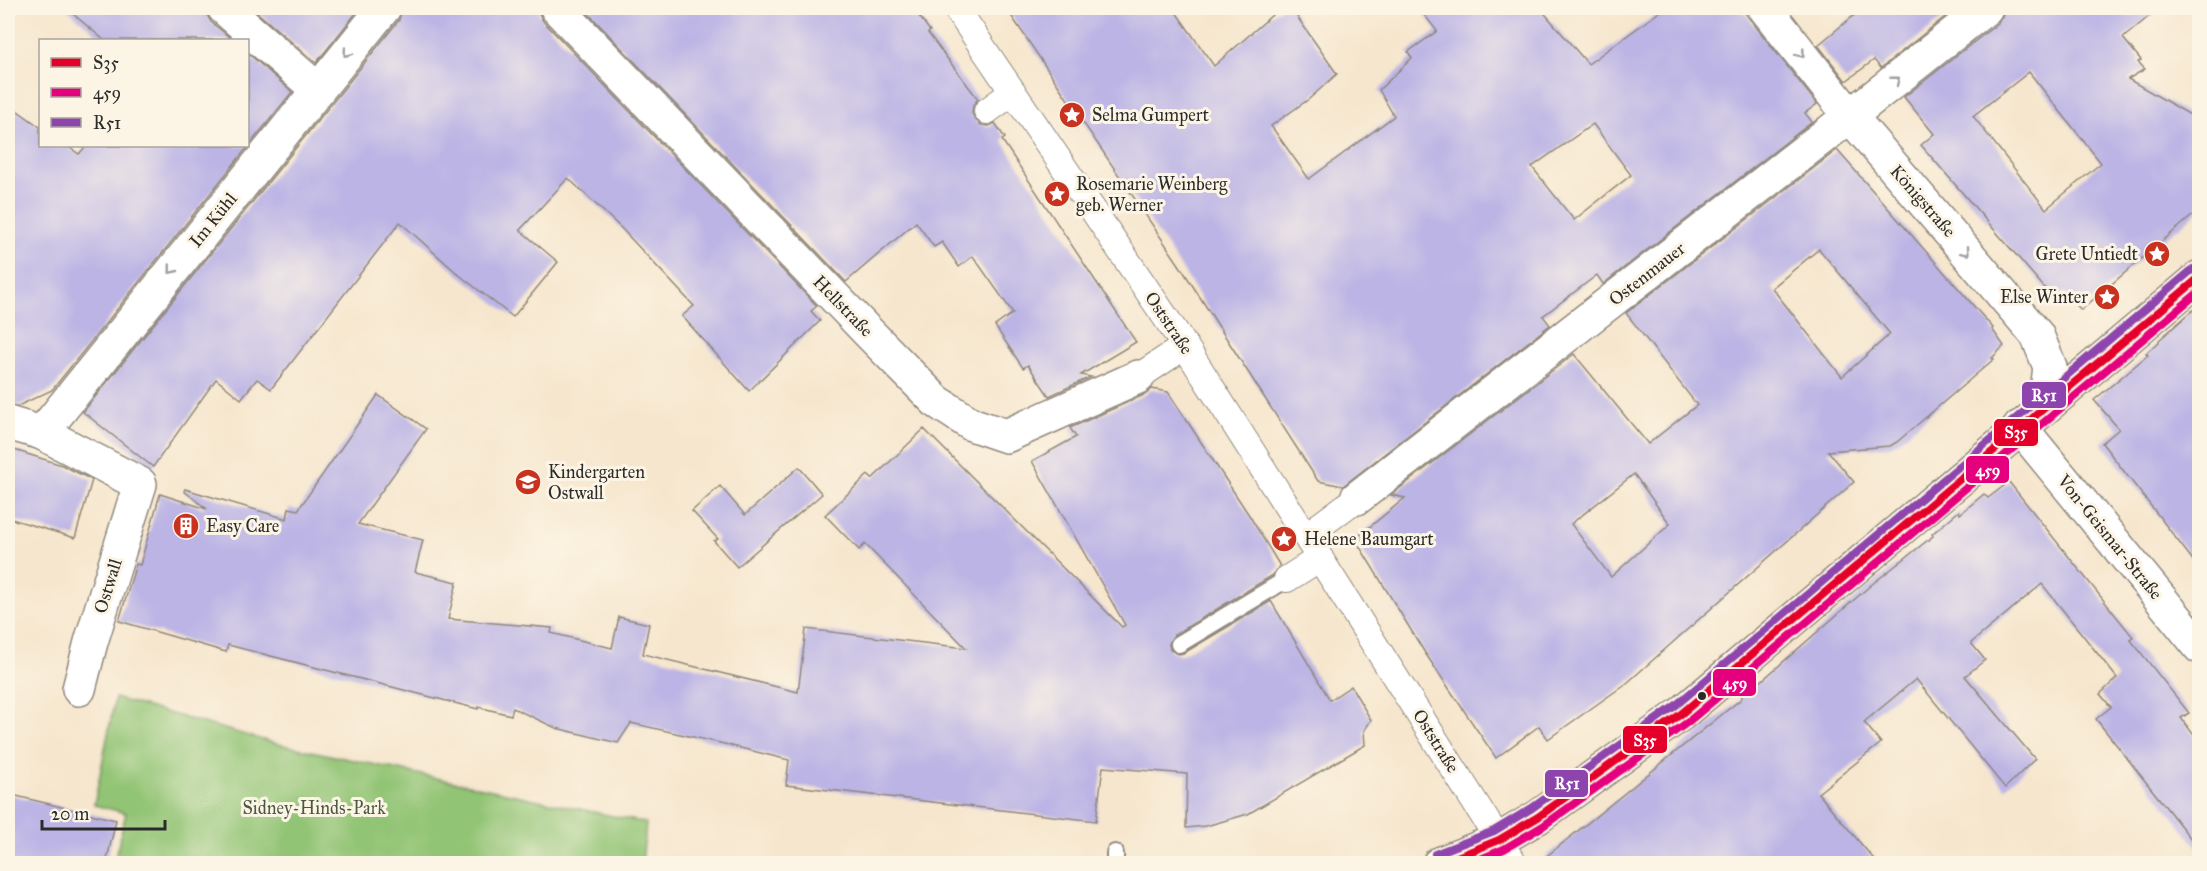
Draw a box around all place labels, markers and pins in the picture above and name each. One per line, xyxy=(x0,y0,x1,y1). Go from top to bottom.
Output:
place icon: Selma Gumpert xyxy=(1057,100,1087,130)
place label: Selma Gumpert xyxy=(1092,104,1209,126)
place label: Rosemarie Weinberg geb. Werner xyxy=(1076,173,1228,217)
place icon: Rosemarie Weinberg geb. Werner xyxy=(1042,179,1072,209)
place icon: Grete Untiedt xyxy=(2142,239,2172,269)
place label: Grete Untiedt xyxy=(2035,243,2139,265)
place icon: Else Winter xyxy=(2092,282,2122,312)
place label: Else Winter xyxy=(2000,286,2088,308)
place label: Kindergarten Ostwall xyxy=(548,461,645,504)
school or university icon: Kindergarten Ostwall xyxy=(513,467,543,497)
building icon: Easy Care xyxy=(171,511,201,541)
place label: Easy Care xyxy=(206,515,279,537)
place icon: Helene Baumgart xyxy=(1269,524,1299,554)
place label: Helene Baumgart xyxy=(1304,528,1434,551)
unlabelled marker xyxy=(1696,690,1708,702)

